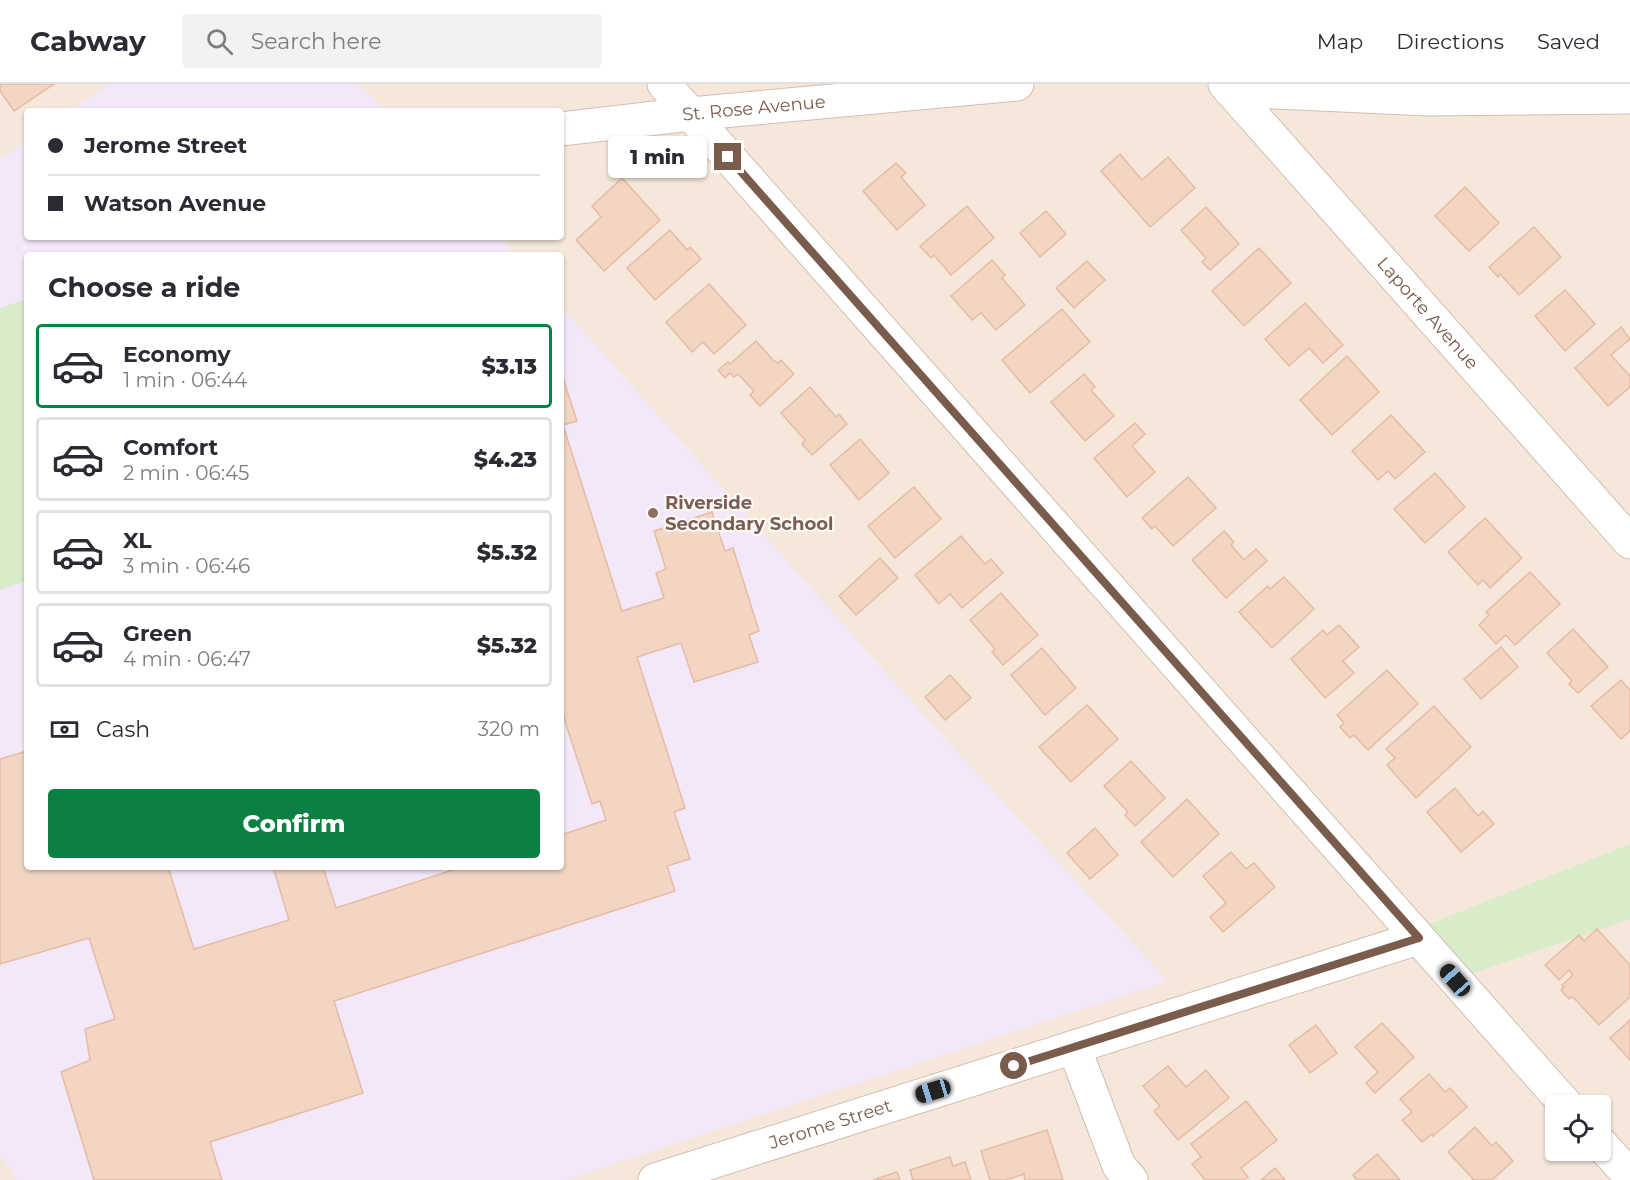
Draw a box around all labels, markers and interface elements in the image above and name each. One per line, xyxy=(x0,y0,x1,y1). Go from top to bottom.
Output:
search box xyxy=(182,14,602,68)
text: Cabway xyxy=(30,24,146,58)
icon: search xyxy=(203,25,236,58)
text: Search here xyxy=(251,28,382,55)
text: Map xyxy=(1317,29,1363,54)
text: Directions xyxy=(1396,29,1504,54)
text: Saved xyxy=(1537,29,1600,54)
street label: St. Rose Avenue xyxy=(681,91,827,126)
text: Jerome Street xyxy=(84,132,247,159)
callout: 1 min xyxy=(608,136,707,178)
route end xyxy=(714,143,741,170)
text: 1 min xyxy=(630,145,685,169)
text: Watson Avenue xyxy=(84,190,266,217)
street label: Laporte Avenue xyxy=(1372,252,1483,374)
text: Choose a ride xyxy=(48,271,240,304)
icon: car xyxy=(51,339,105,393)
text: Economy xyxy=(123,341,231,368)
text: $3.13 xyxy=(482,353,537,380)
text: 1 min · 06:44 xyxy=(123,368,247,392)
icon: car xyxy=(51,432,105,486)
text: Comfort xyxy=(123,434,218,461)
text: $4.23 xyxy=(474,446,537,473)
text: 2 min · 06:45 xyxy=(123,461,249,485)
place label: Riverside Secondary School xyxy=(665,492,833,535)
marker: Riverside Secondary School xyxy=(646,506,660,520)
icon: car xyxy=(51,525,105,579)
text: XL xyxy=(123,527,152,554)
text: $5.32 xyxy=(477,539,537,566)
text: 3 min · 06:46 xyxy=(123,554,250,578)
icon: car xyxy=(51,618,105,672)
text: Green xyxy=(123,620,192,647)
text: $5.32 xyxy=(477,632,537,659)
text: 4 min · 06:47 xyxy=(123,647,251,671)
icon: cash xyxy=(48,713,81,746)
text: Cash xyxy=(96,716,150,743)
text: 320 m xyxy=(478,717,540,741)
button: Confirm xyxy=(48,789,540,858)
car xyxy=(1436,961,1474,999)
route start xyxy=(1000,1052,1027,1079)
car xyxy=(913,1077,953,1105)
street label: Jerome Street xyxy=(765,1095,894,1154)
map controls xyxy=(1545,1095,1611,1161)
button: locate xyxy=(1545,1095,1611,1161)

